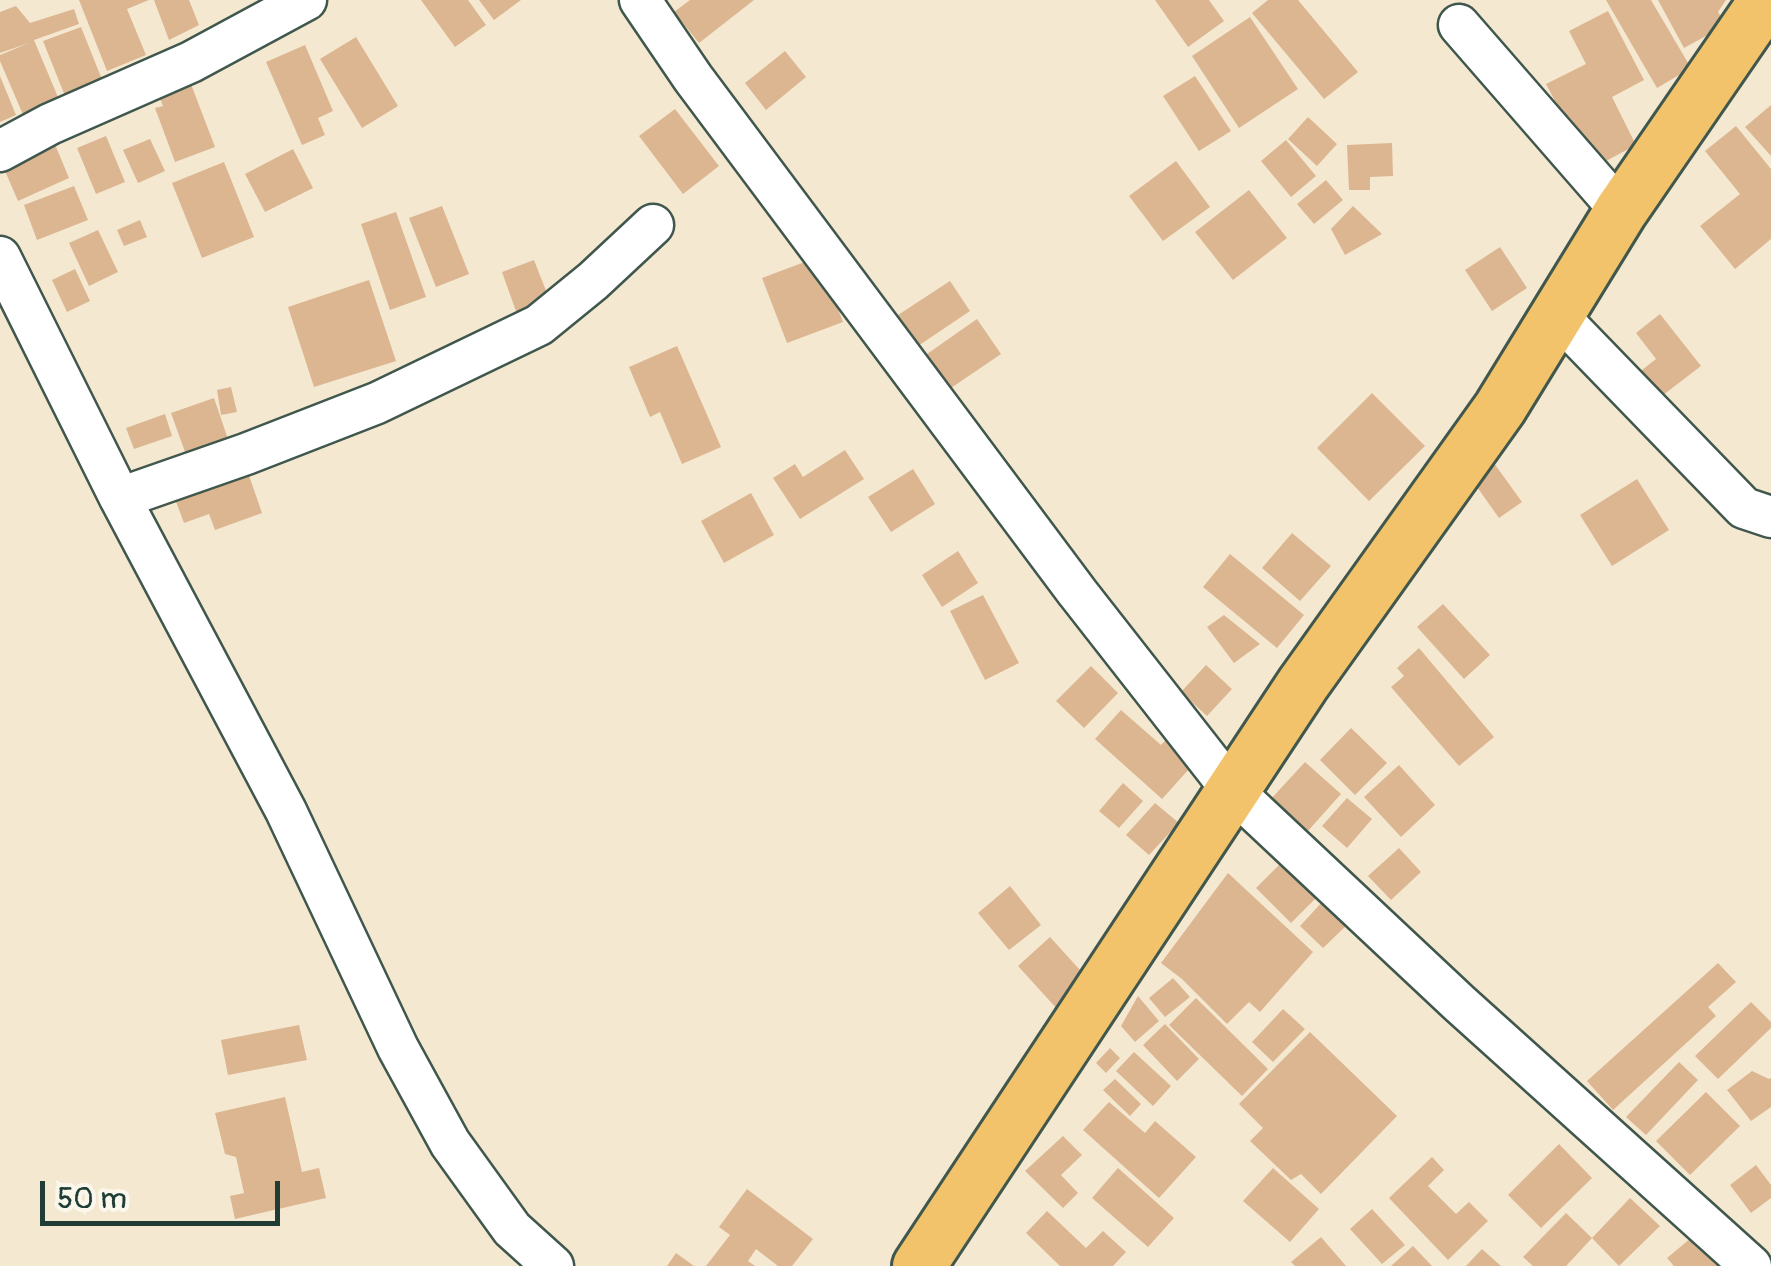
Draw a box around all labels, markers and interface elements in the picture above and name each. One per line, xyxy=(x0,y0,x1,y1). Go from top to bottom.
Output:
scale bar xyxy=(45,1161,285,1223)
text: 50 m xyxy=(57,1180,127,1217)

